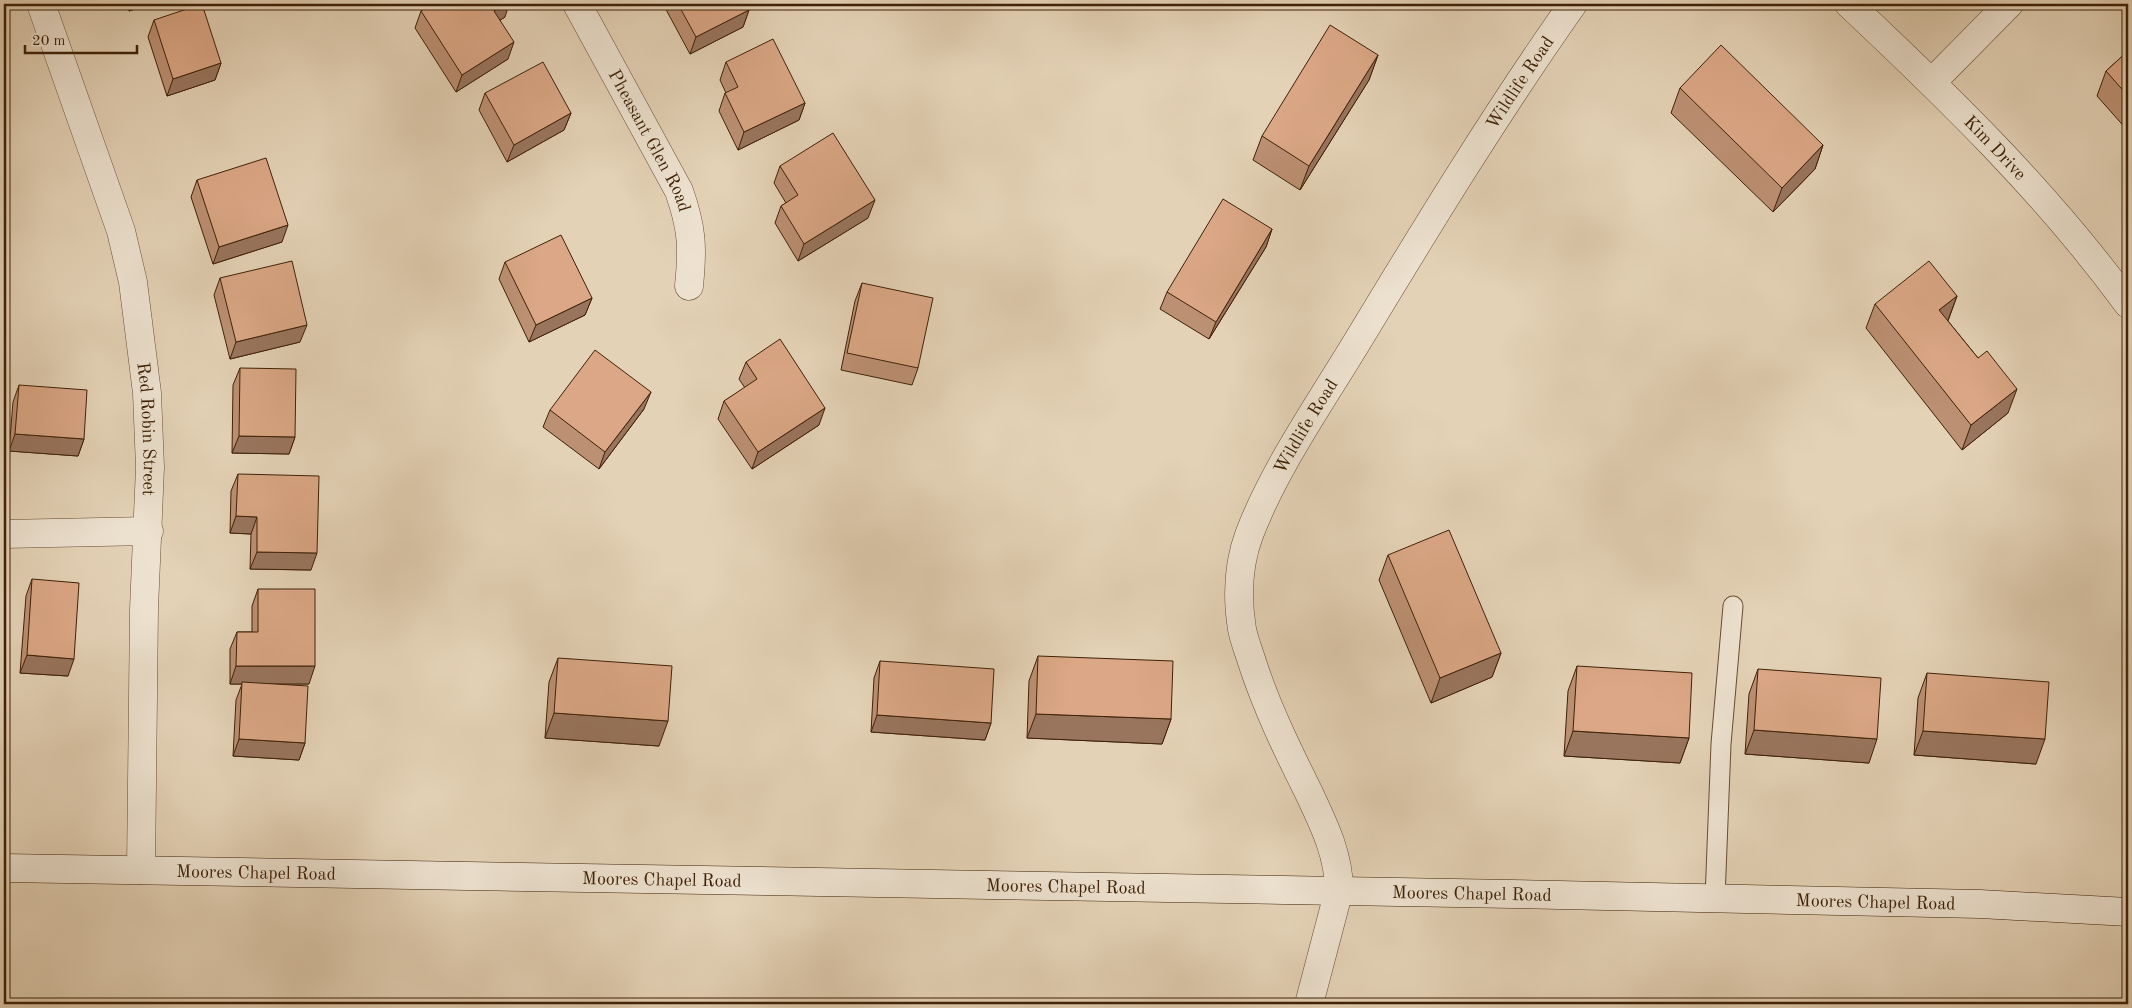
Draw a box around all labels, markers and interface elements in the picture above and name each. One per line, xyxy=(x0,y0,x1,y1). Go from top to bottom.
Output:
scale bar xyxy=(25,22,138,54)
street label: Wildlife Road xyxy=(1484,33,1558,132)
text: 20 m xyxy=(32,34,66,49)
street label: Pheasant Glen Road xyxy=(605,67,693,214)
street label: Kim Drive xyxy=(1960,113,2029,184)
street label: Red Robin Street xyxy=(133,361,158,496)
street label: Wildlife Road xyxy=(1271,376,1342,477)
street label: Moores Chapel Road xyxy=(176,863,336,884)
street label: Moores Chapel Road xyxy=(582,870,742,891)
street label: Moores Chapel Road xyxy=(986,877,1146,898)
street label: Moores Chapel Road xyxy=(1392,884,1552,905)
street label: Moores Chapel Road xyxy=(1796,892,1956,913)

